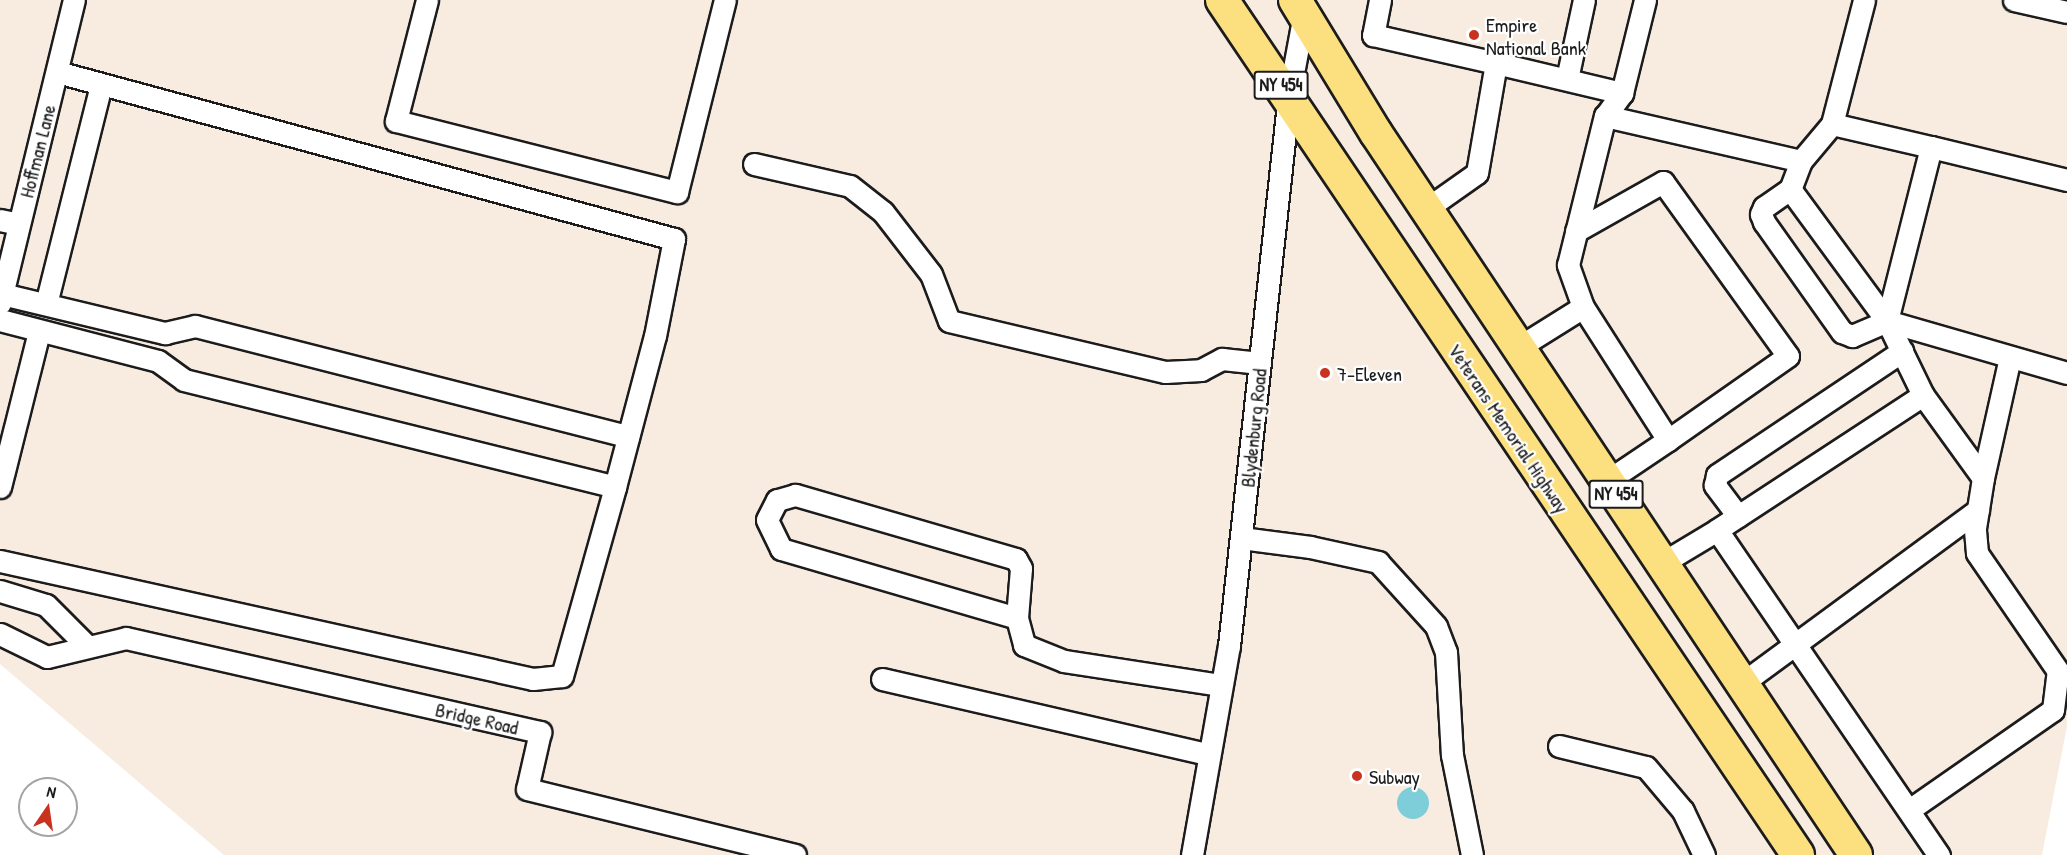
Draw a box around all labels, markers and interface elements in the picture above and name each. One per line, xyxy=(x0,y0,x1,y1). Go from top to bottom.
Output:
place label: Empire National Bank xyxy=(1486,12,1586,59)
marker: Empire National Bank xyxy=(1467,28,1481,42)
road number: NY 454 xyxy=(1252,70,1310,100)
street label: Hoffman Lane xyxy=(14,102,60,200)
street label: Veterans Memorial Highway xyxy=(1443,339,1575,517)
place label: 7-Eleven xyxy=(1337,361,1402,385)
marker: 7-Eleven xyxy=(1318,366,1332,380)
street label: Blydenburg Road xyxy=(1235,368,1271,488)
road number: NY 454 xyxy=(1588,479,1644,509)
street label: Bridge Road xyxy=(433,697,521,739)
place label: Subway xyxy=(1369,764,1420,788)
marker: Subway xyxy=(1350,769,1364,783)
north arrow xyxy=(18,777,78,837)
text: N xyxy=(45,780,58,803)

